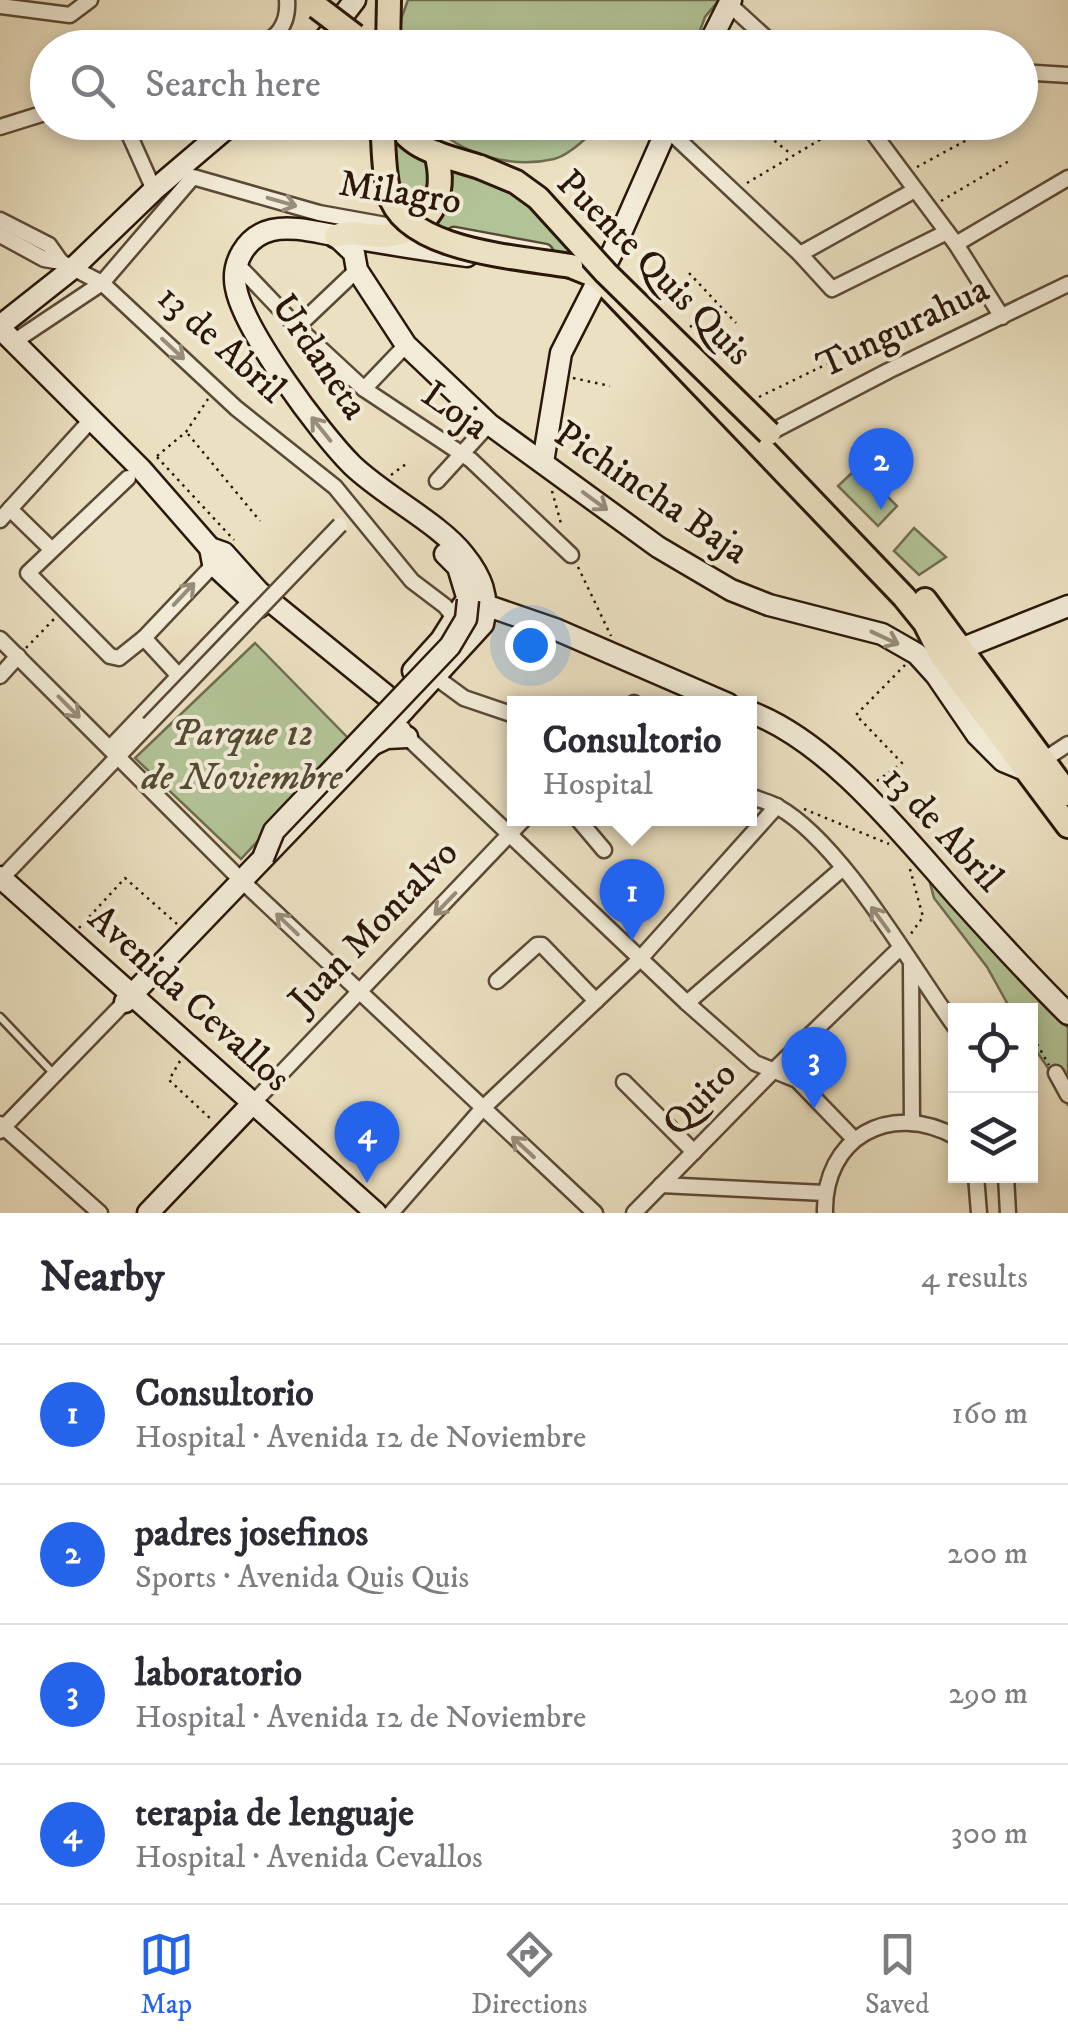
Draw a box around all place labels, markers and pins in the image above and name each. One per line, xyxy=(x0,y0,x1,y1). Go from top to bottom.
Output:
pin: 2 xyxy=(848,428,914,510)
pin: 1 xyxy=(600,858,664,941)
pin: 3 xyxy=(782,1026,846,1109)
pin: 4 xyxy=(334,1100,400,1183)

